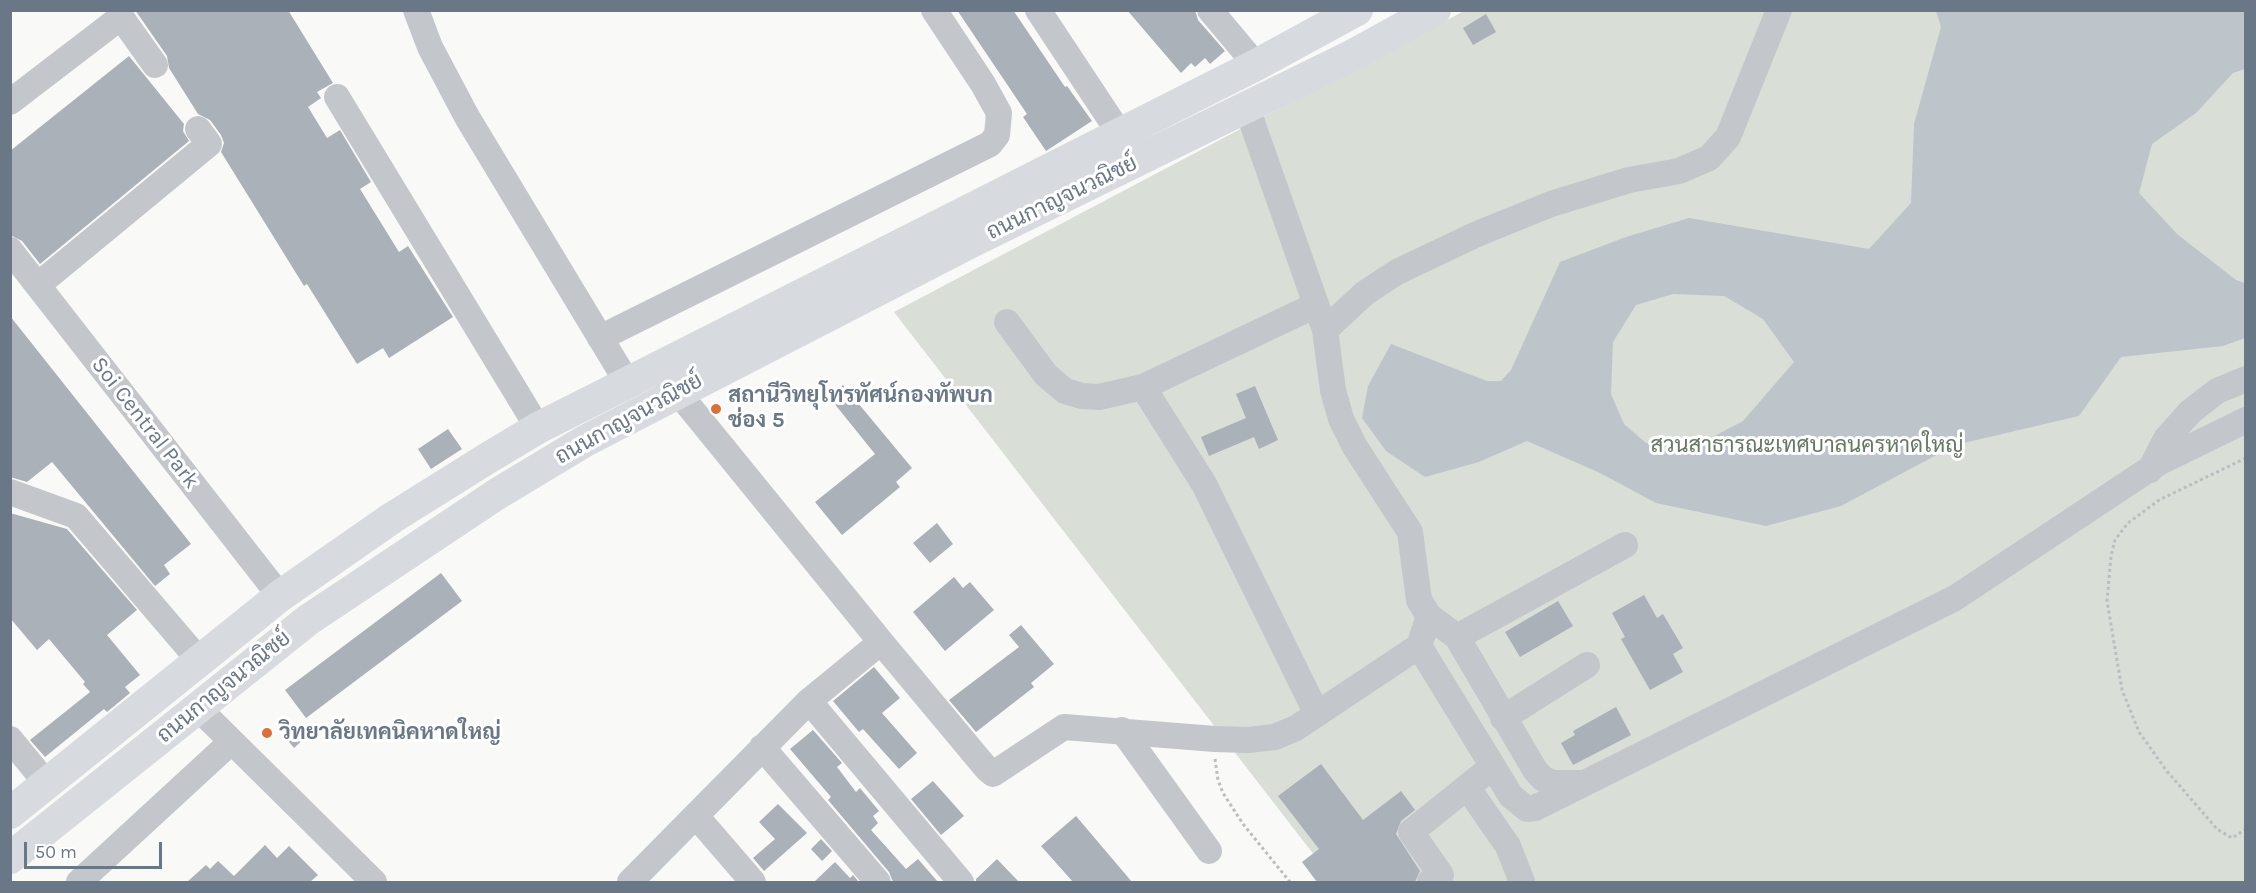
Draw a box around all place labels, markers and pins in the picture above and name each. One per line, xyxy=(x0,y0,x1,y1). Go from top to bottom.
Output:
place label: สถานีวิทยุโทรทัศน์กองทัพบก ช่อง 5 xyxy=(728,383,993,434)
marker: สถานีวิทยุโทรทัศน์กองทัพบก ช่อง 5 xyxy=(709,402,723,416)
place label: วิทยาลัยเทคนิคหาดใหญ่ xyxy=(279,720,501,746)
marker: วิทยาลัยเทคนิคหาดใหญ่ xyxy=(260,726,274,740)

